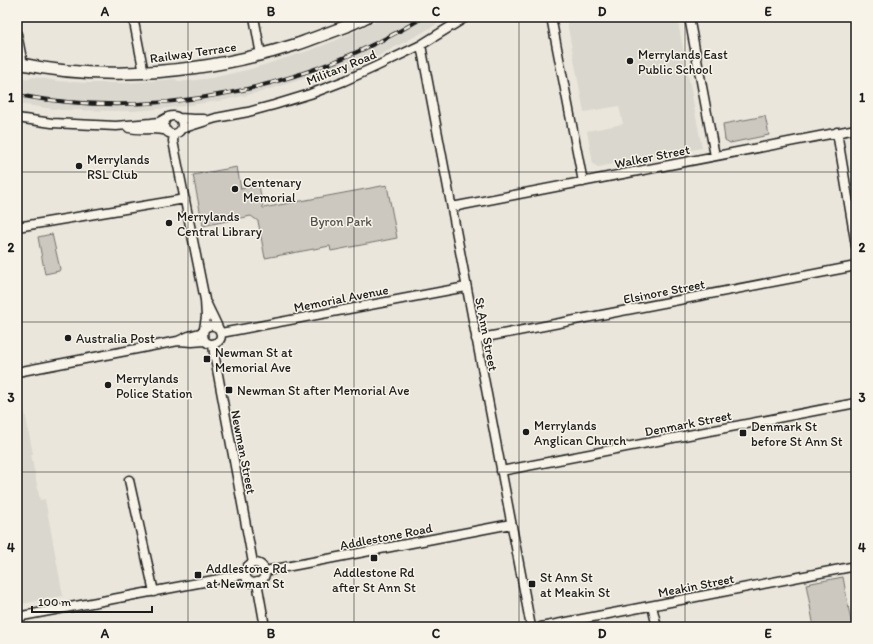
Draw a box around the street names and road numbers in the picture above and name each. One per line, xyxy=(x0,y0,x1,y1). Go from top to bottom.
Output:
street label: Railway Terrace xyxy=(149,39,237,66)
street label: Military Road xyxy=(304,47,378,88)
street label: Walker Street xyxy=(613,142,691,171)
street label: Elsinore Street xyxy=(622,276,706,307)
street label: Memorial Avenue xyxy=(292,282,390,315)
street label: St Ann Street xyxy=(472,296,501,372)
street label: Denmark Street xyxy=(643,408,733,439)
street label: Newman Street xyxy=(228,409,259,496)
street label: Addlestone Road xyxy=(338,520,434,553)
street label: Meakin Street xyxy=(657,571,736,600)

